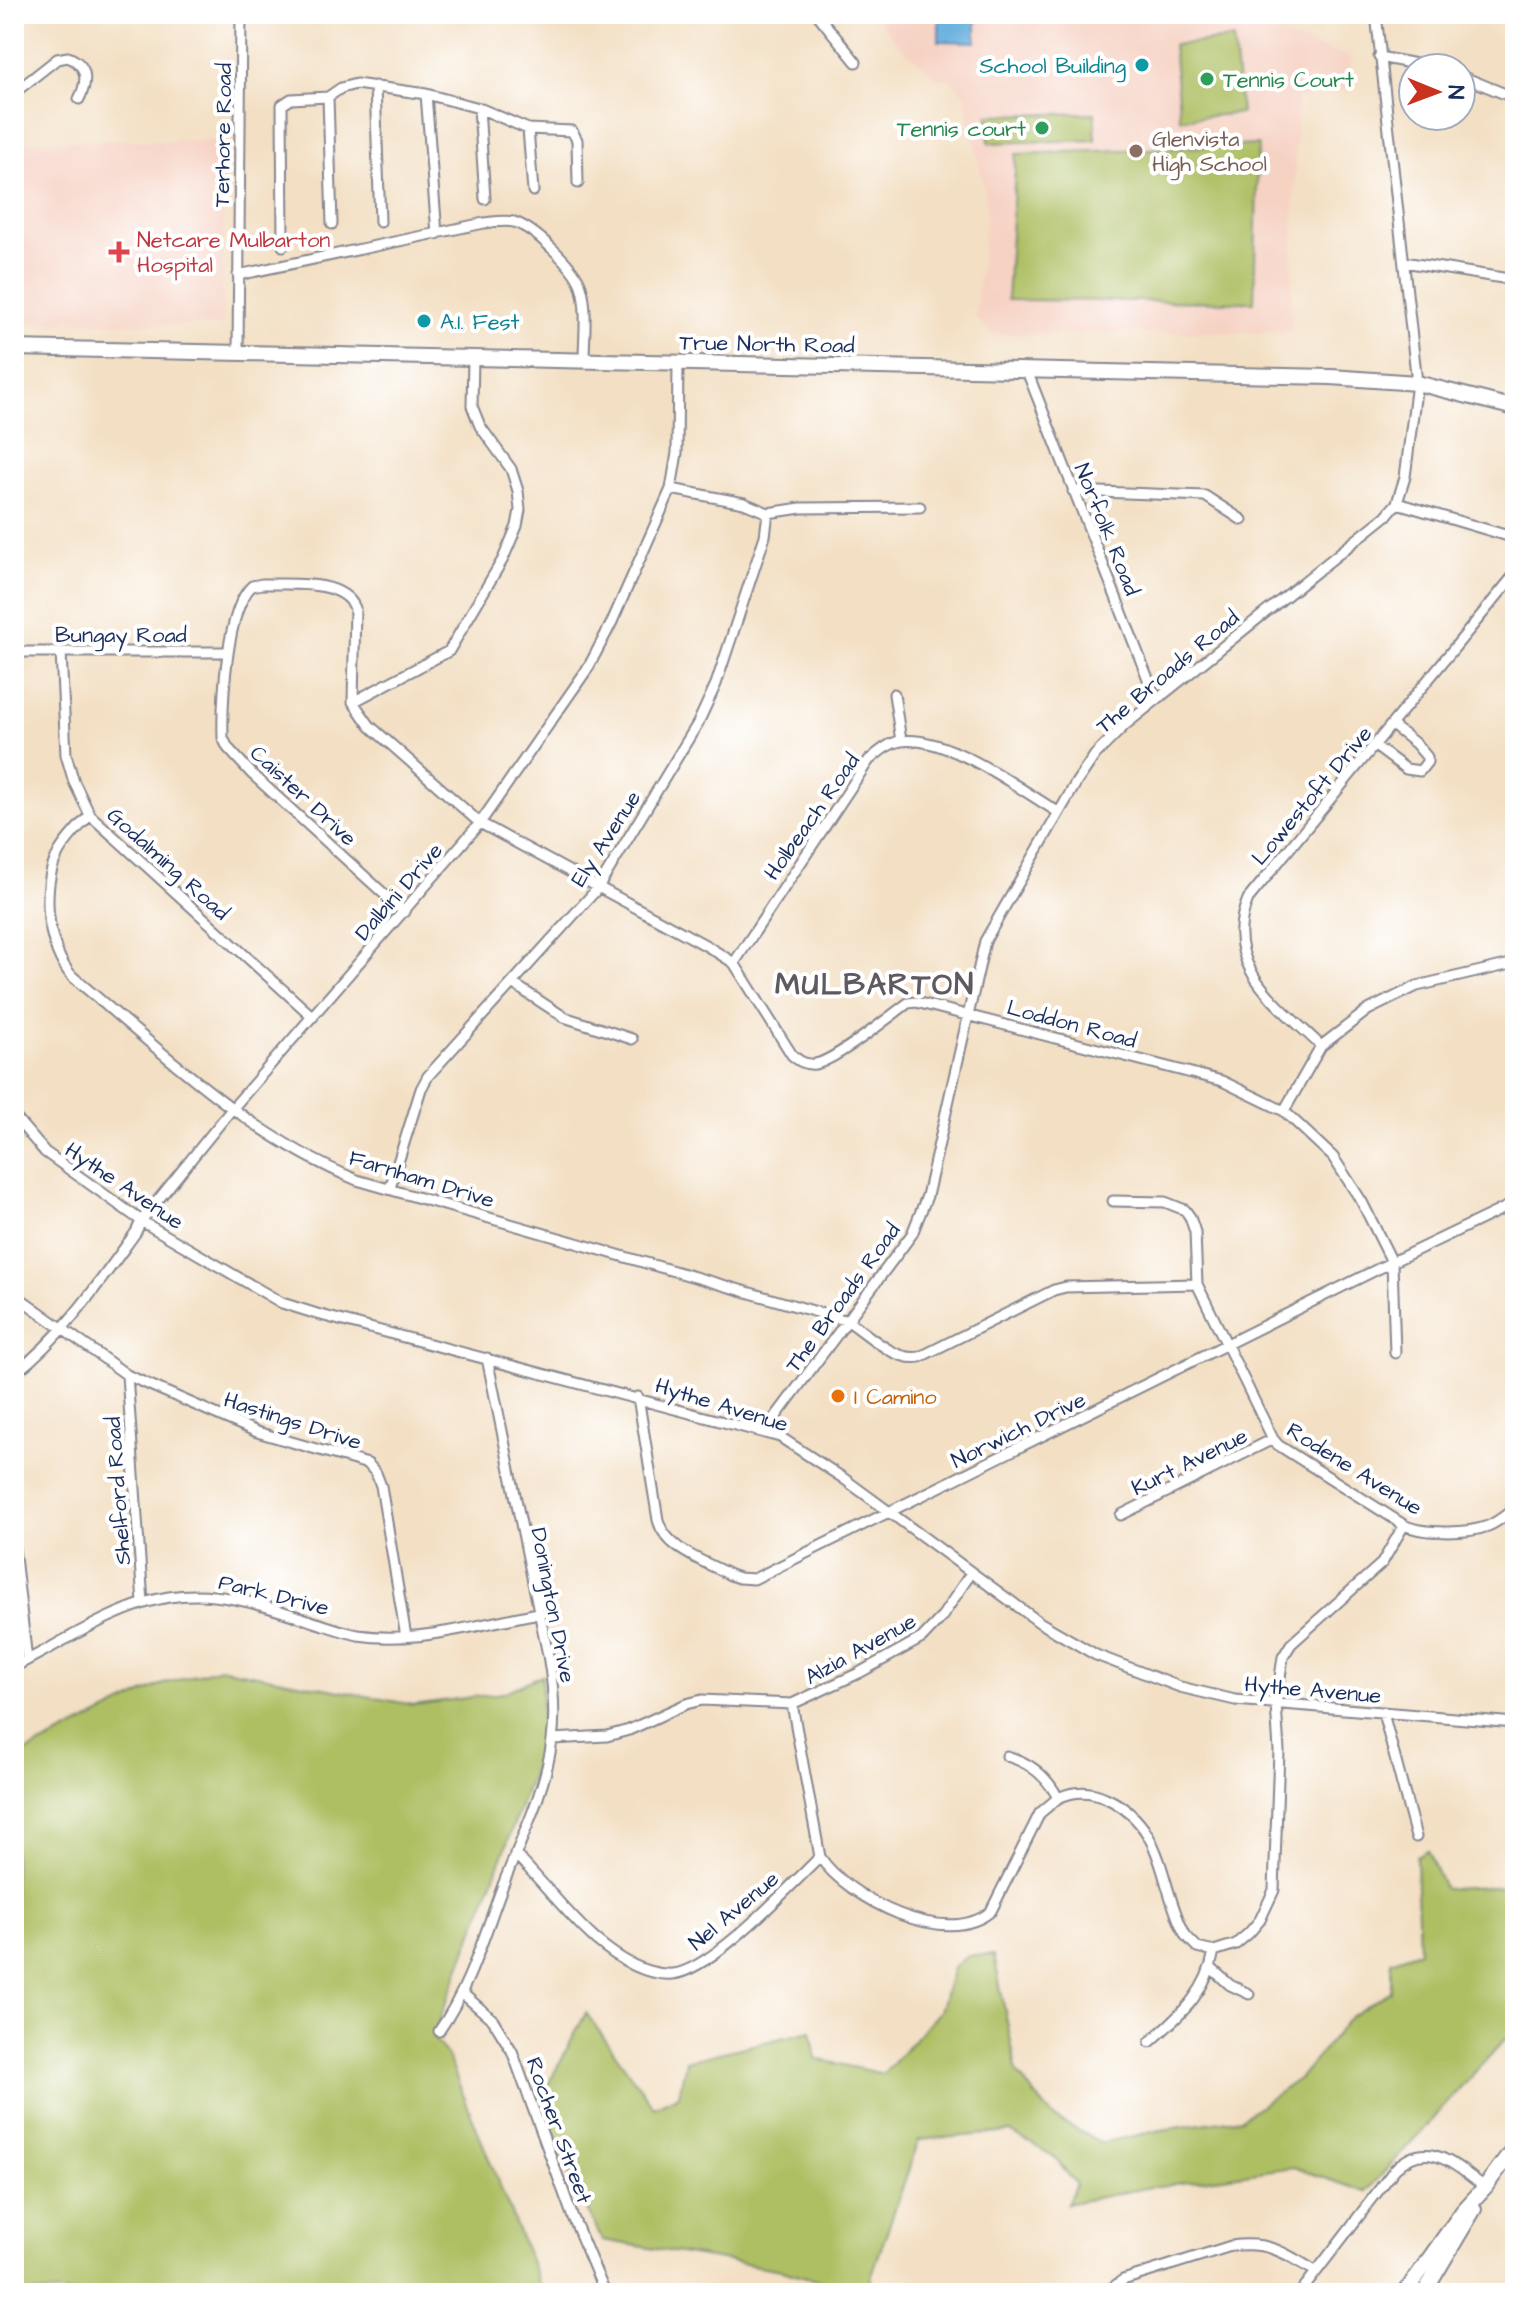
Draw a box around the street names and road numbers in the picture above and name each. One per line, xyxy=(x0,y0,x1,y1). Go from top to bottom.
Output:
street label: Terhore Road xyxy=(207,63,240,207)
street label: True North Road xyxy=(679,327,855,362)
street label: Norfolk Road xyxy=(1066,459,1147,600)
street label: The Broads Road xyxy=(1090,603,1246,741)
street label: Bungay Road xyxy=(55,620,187,652)
street label: Lowestoft Drive xyxy=(1245,720,1380,872)
street label: Caister Drive xyxy=(243,738,363,854)
street label: Holbeach Road xyxy=(757,747,868,887)
street label: Ely Avenue xyxy=(564,785,650,893)
street label: Godalming Road xyxy=(99,801,236,928)
street label: Dalbini Drive xyxy=(348,836,451,948)
street label: Loddon Road xyxy=(1003,992,1140,1057)
street label: Hythe Avenue xyxy=(58,1135,190,1238)
street label: Farnham Drive xyxy=(345,1143,498,1216)
street label: The Broads Road xyxy=(778,1217,908,1379)
street label: Hythe Avenue xyxy=(651,1371,792,1441)
street label: Norwich Drive xyxy=(946,1384,1091,1476)
street label: Hastings Drive xyxy=(219,1385,365,1459)
street label: Rodene Avenue xyxy=(1281,1415,1428,1523)
street label: Shelford Road xyxy=(98,1416,139,1566)
street label: Kurt Avenue xyxy=(1126,1421,1253,1504)
street label: Donington Drive xyxy=(521,1525,583,1686)
street label: Park Drive xyxy=(215,1567,332,1624)
street label: Alzia Avenue xyxy=(799,1606,922,1693)
street label: Hythe Avenue xyxy=(1243,1669,1383,1713)
street label: Nel Avenue xyxy=(682,1864,786,1958)
street label: Rocher Street xyxy=(518,2053,599,2208)

